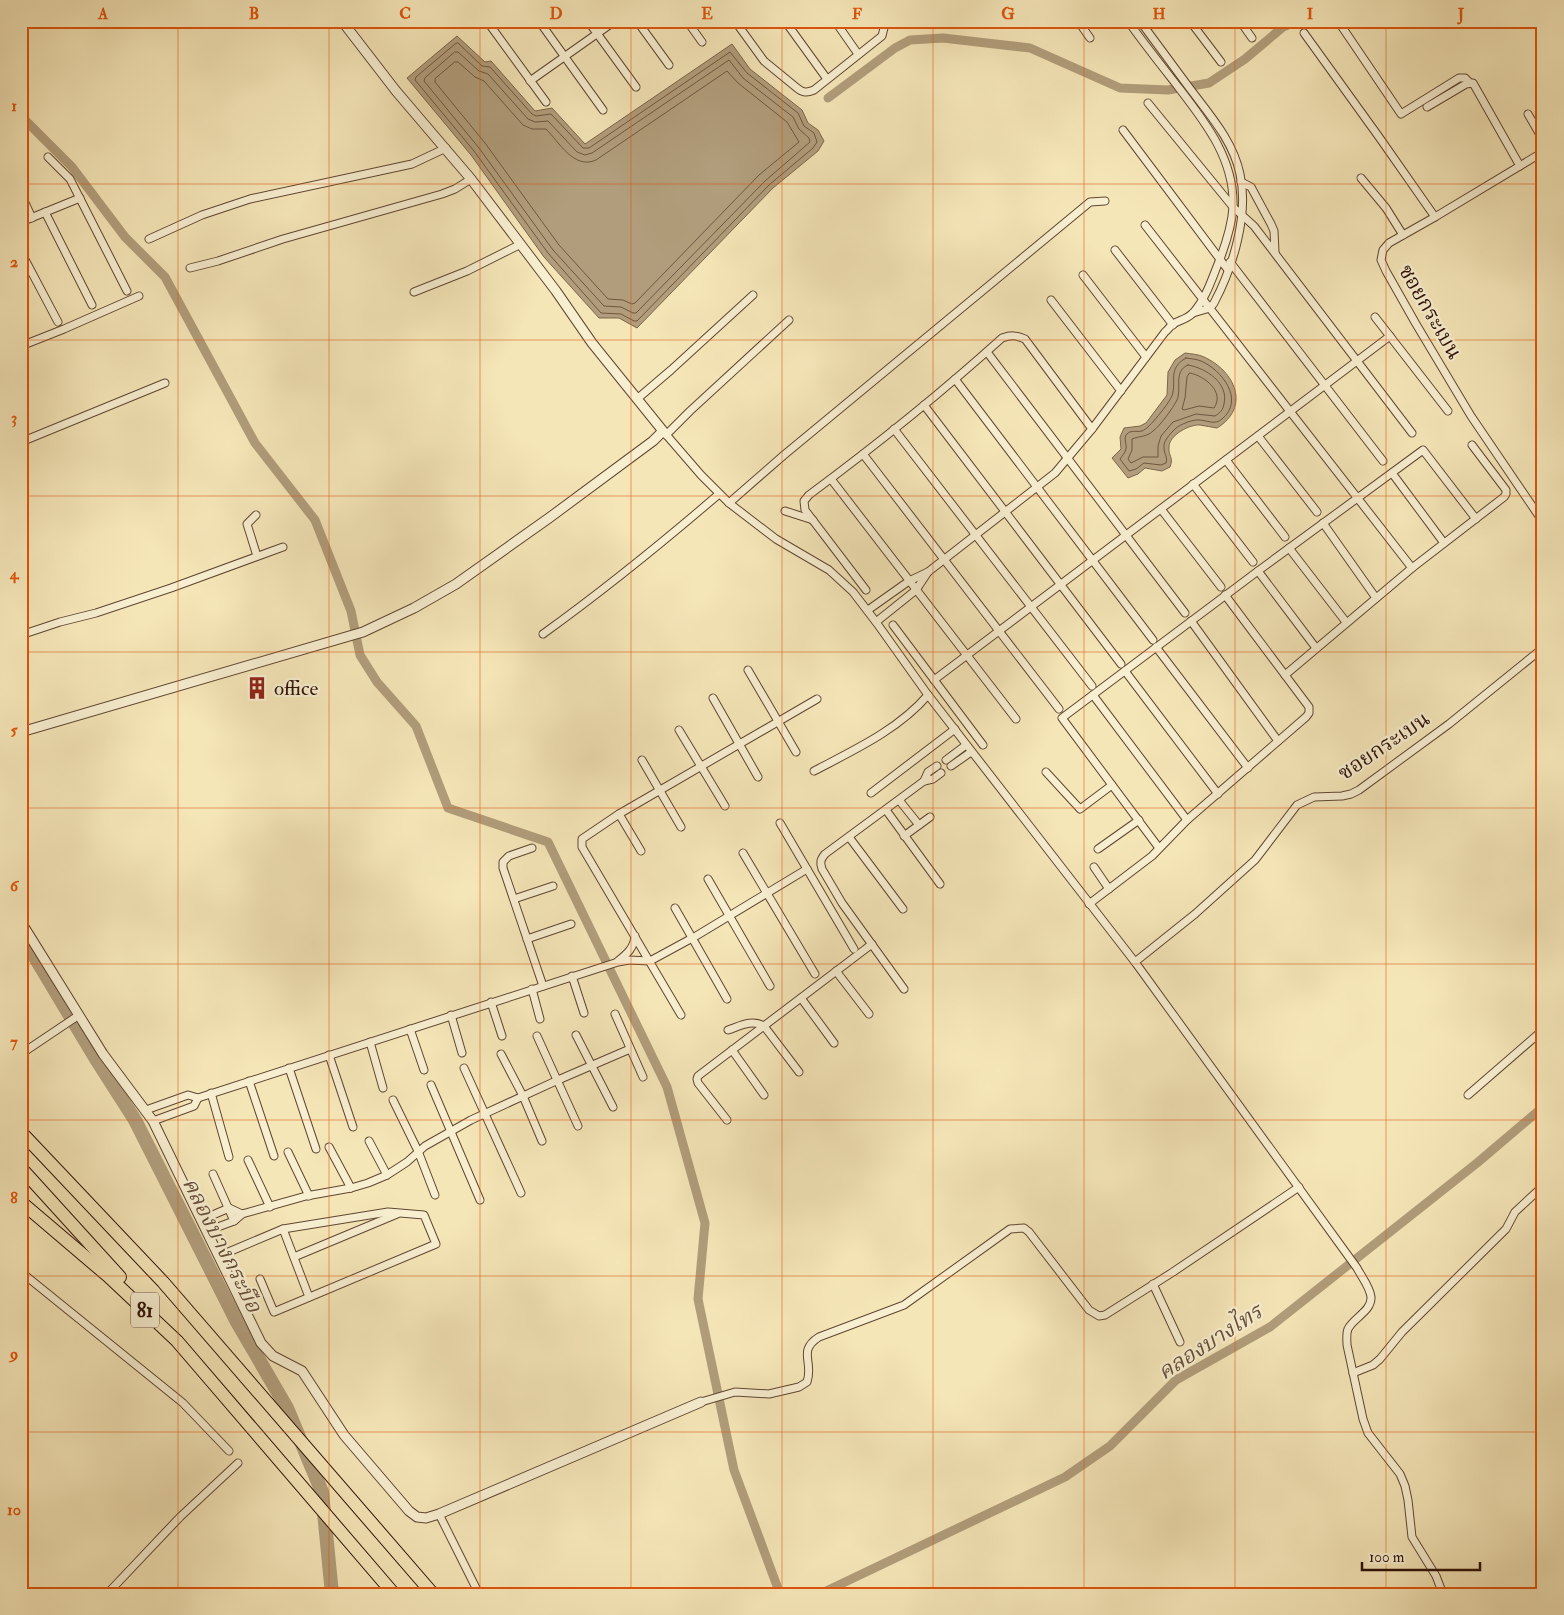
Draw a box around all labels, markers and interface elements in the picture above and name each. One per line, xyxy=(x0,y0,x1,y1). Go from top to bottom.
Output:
text: A xyxy=(97,4,109,24)
text: B xyxy=(249,4,259,24)
text: C xyxy=(399,4,411,24)
text: D xyxy=(549,4,563,24)
text: E xyxy=(701,4,713,24)
text: F xyxy=(852,4,862,24)
text: G xyxy=(1001,4,1015,24)
text: H xyxy=(1152,4,1166,24)
text: I xyxy=(1307,4,1314,24)
text: J xyxy=(1457,4,1465,25)
text: 1 xyxy=(11,96,17,116)
text: 2 xyxy=(10,252,18,272)
street label: ซอยกระเบน xyxy=(1392,260,1468,364)
text: 3 xyxy=(11,408,17,428)
text: 4 xyxy=(9,564,20,584)
building icon: office xyxy=(244,675,270,701)
place label: office xyxy=(274,675,319,702)
street label: ซอยกระเบน xyxy=(1333,705,1435,787)
text: 5 xyxy=(10,720,18,740)
text: 6 xyxy=(10,876,20,896)
text: 7 xyxy=(10,1032,18,1052)
water label: คลองบางกระบือ xyxy=(176,1173,269,1318)
text: 8 xyxy=(10,1188,18,1208)
road number: 81 xyxy=(131,1292,159,1328)
water label: คลองบางไทร xyxy=(1151,1295,1269,1386)
text: 9 xyxy=(8,1344,18,1364)
text: 10 xyxy=(7,1500,21,1520)
scale bar xyxy=(1362,1540,1479,1572)
text: 100 m xyxy=(1369,1548,1405,1567)

